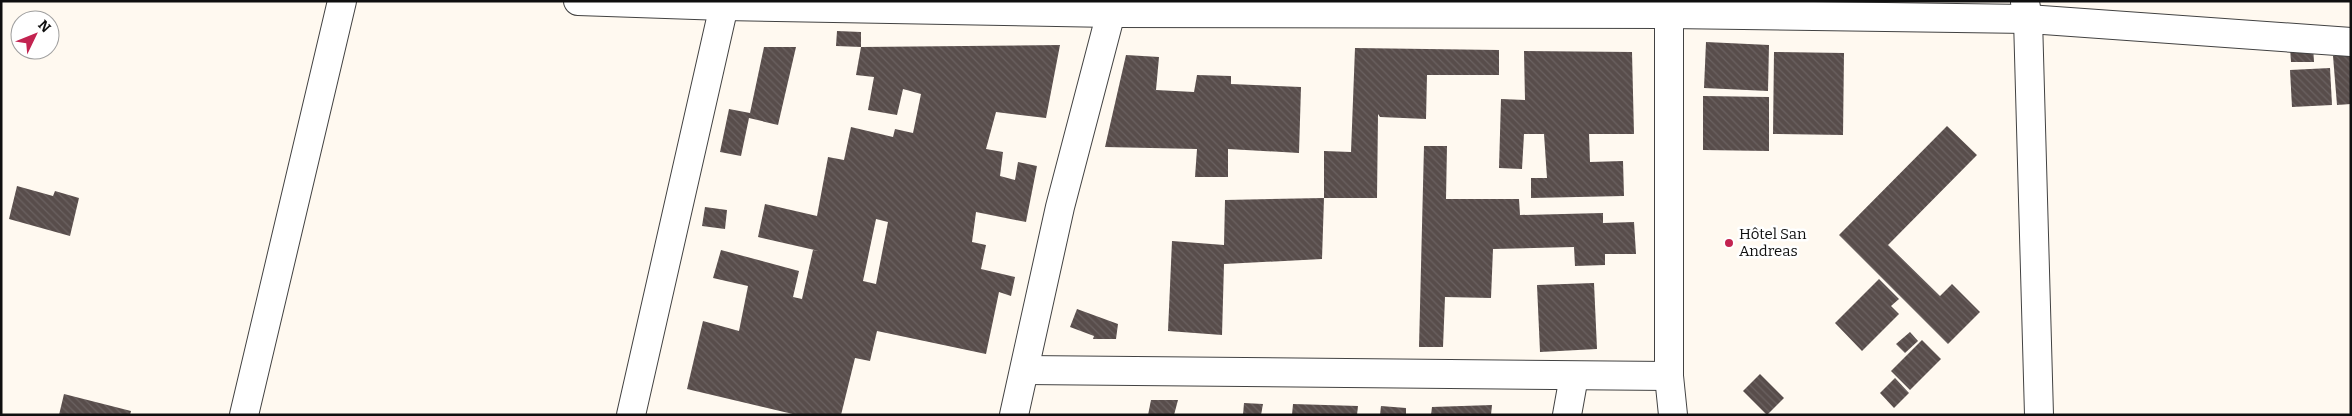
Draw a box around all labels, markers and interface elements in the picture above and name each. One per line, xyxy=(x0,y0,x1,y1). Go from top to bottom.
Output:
north arrow xyxy=(10,10,60,60)
text: N xyxy=(34,17,54,36)
place label: Hôtel San Andreas xyxy=(1739,225,1807,260)
marker: Hôtel San Andreas xyxy=(1723,237,1735,249)

